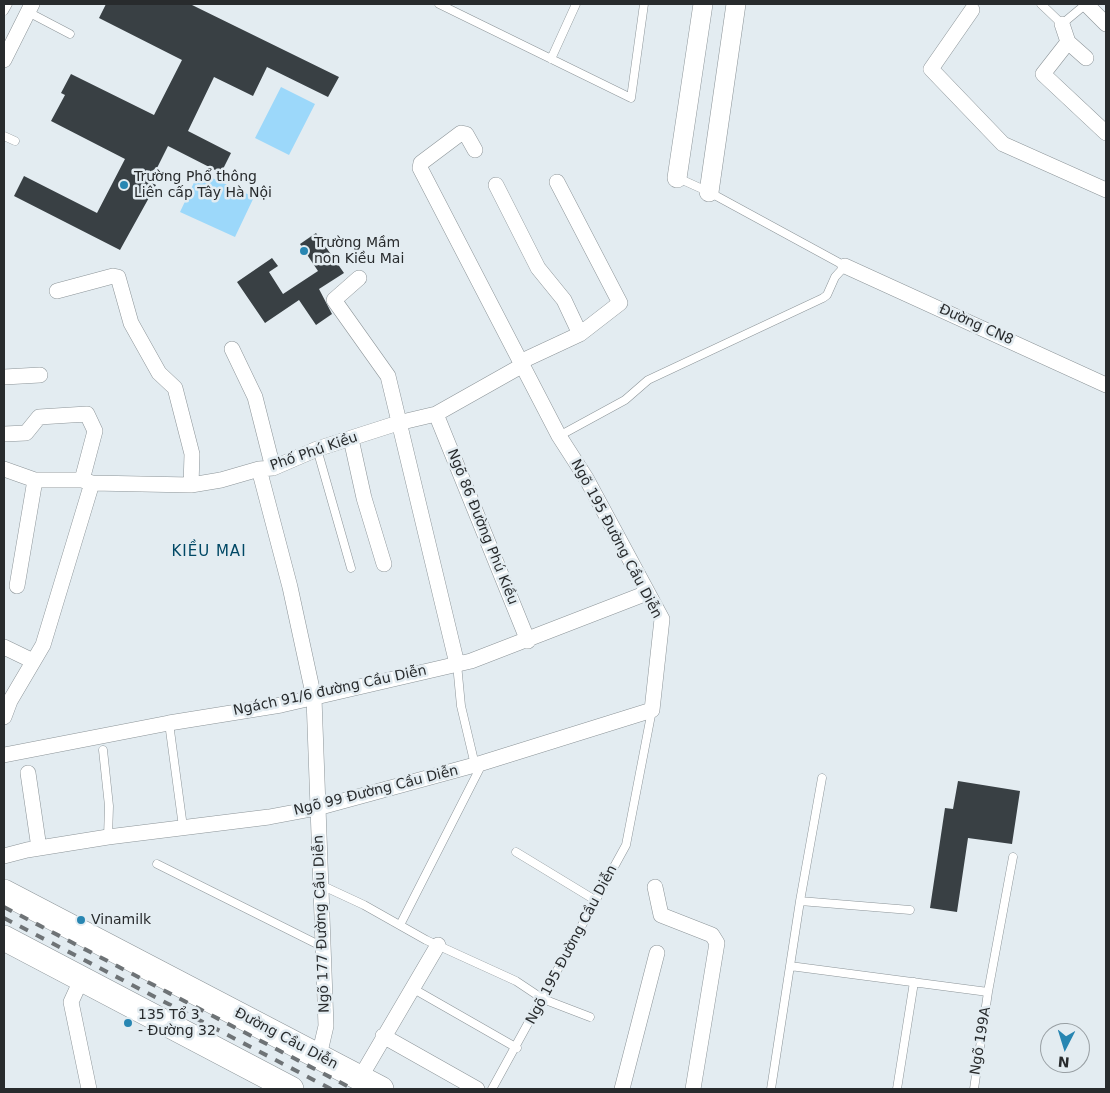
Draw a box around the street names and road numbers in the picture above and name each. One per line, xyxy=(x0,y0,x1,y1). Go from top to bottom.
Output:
street label: Đường CN8 xyxy=(936,301,1016,349)
street label: Phố Phú Kiều xyxy=(268,429,360,475)
street label: Ngõ 86 Đường Phú Kiều xyxy=(443,447,521,607)
street label: Ngõ 195 Đường Cầu Diễn xyxy=(567,457,665,621)
street label: Ngách 91/6 đường Cầu Diễn xyxy=(232,662,428,720)
street label: Ngõ 99 Đường Cầu Diễn xyxy=(292,762,460,820)
street label: Ngõ 177 Đường Cầu Diễn xyxy=(311,835,333,1013)
street label: Ngõ 195 Đường Cầu Diễn xyxy=(523,863,621,1027)
street label: Đường Cầu Diễn xyxy=(232,1005,340,1073)
street label: Ngõ 199A xyxy=(967,1006,995,1076)

